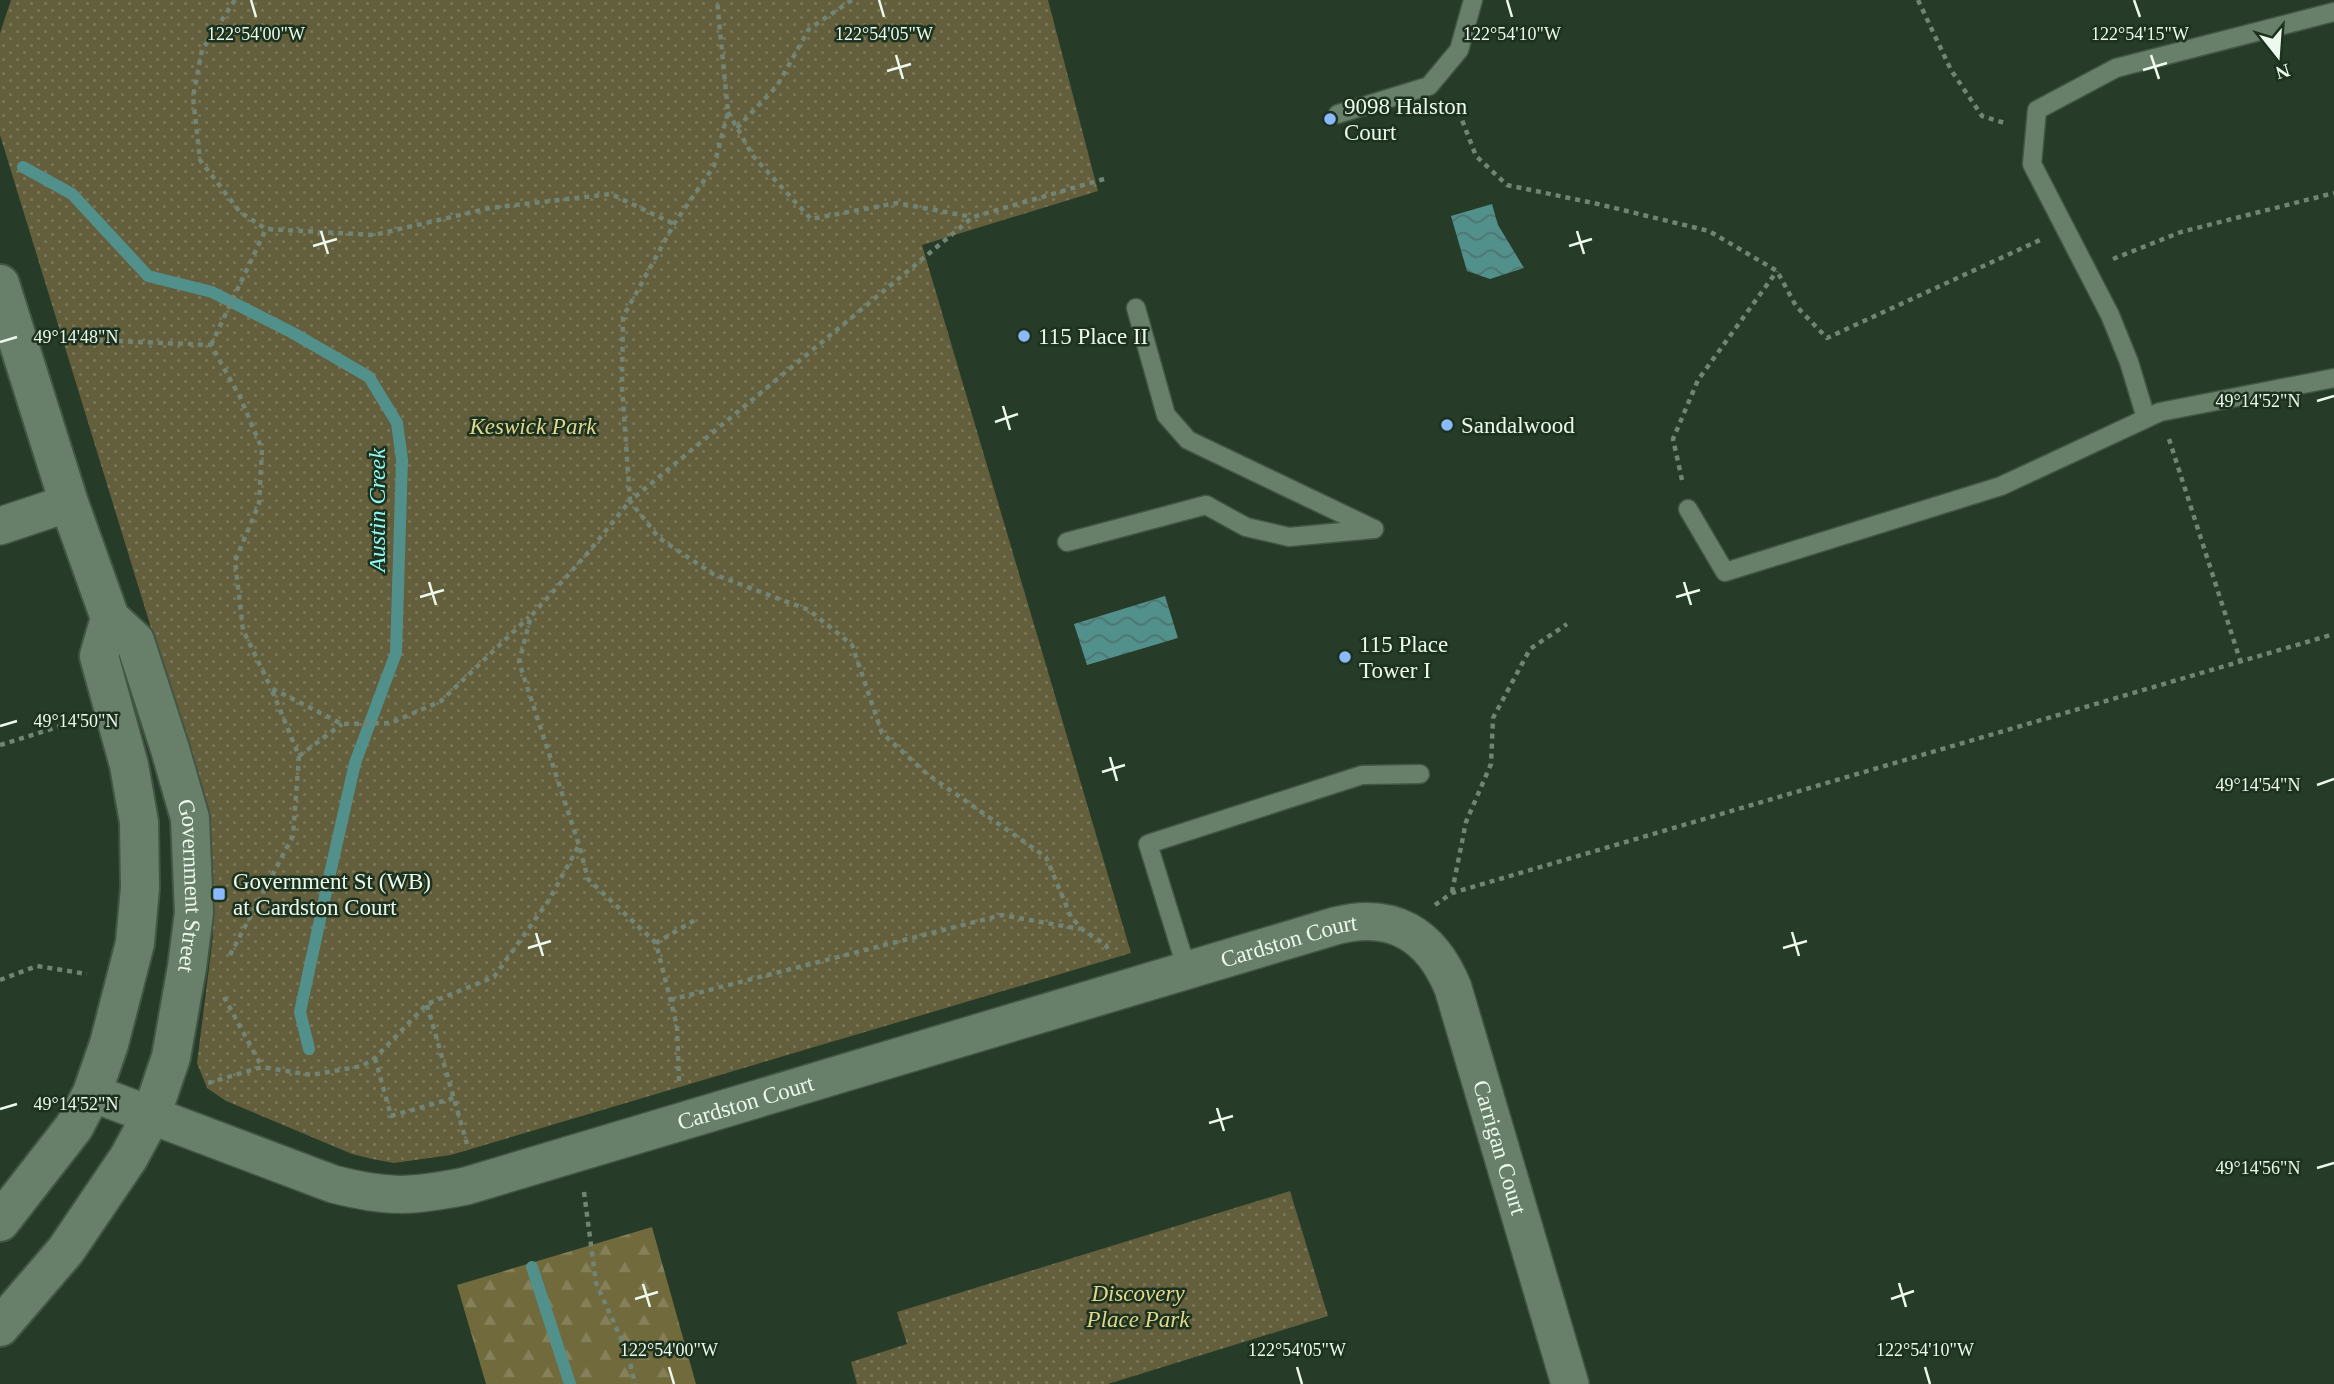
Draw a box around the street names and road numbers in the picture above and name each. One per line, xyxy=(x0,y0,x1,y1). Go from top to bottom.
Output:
street label: Government Street xyxy=(173,796,207,975)
street label: Cardston Court xyxy=(1218,909,1359,972)
street label: Cardston Court xyxy=(674,1070,817,1135)
street label: Carrigan Court xyxy=(1468,1077,1532,1218)

